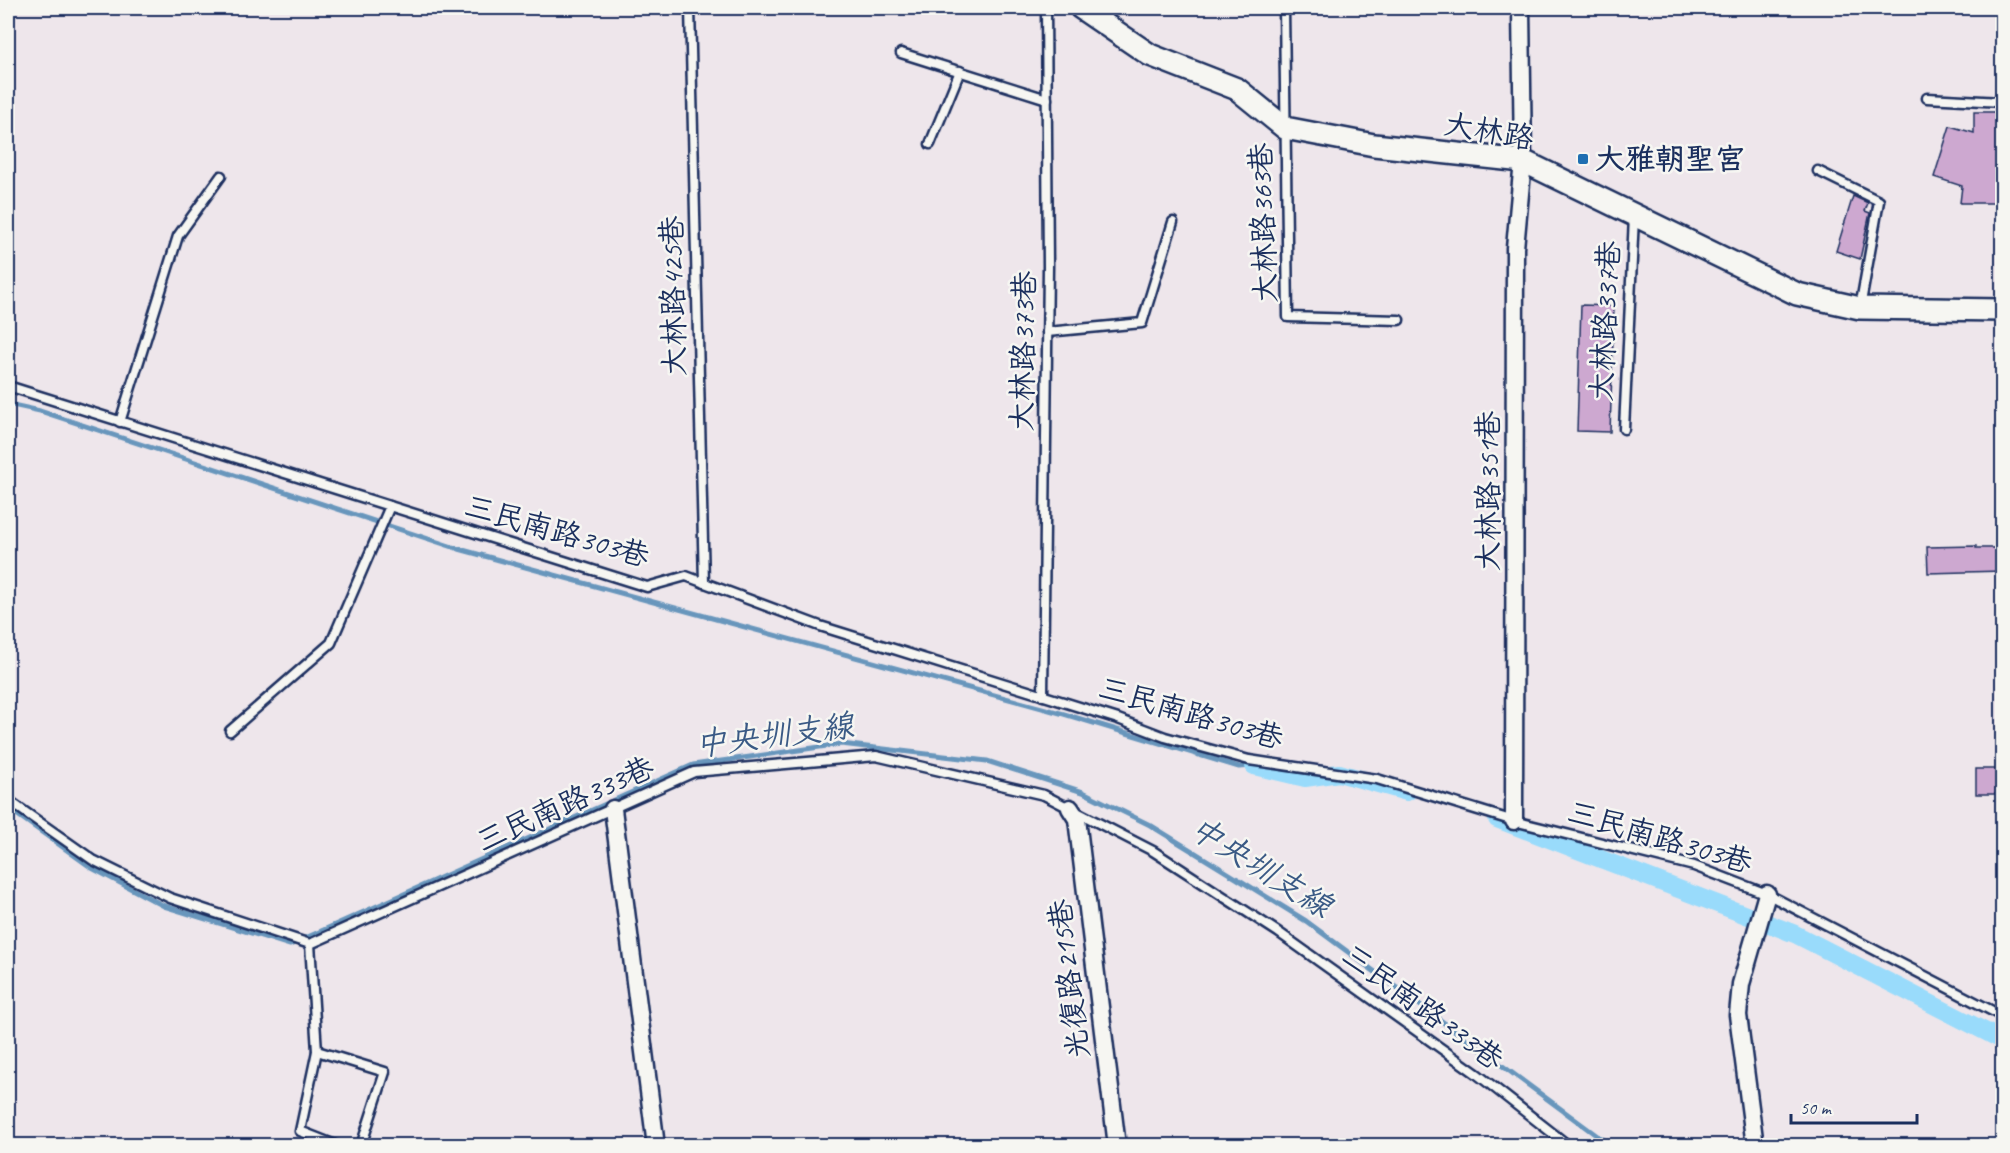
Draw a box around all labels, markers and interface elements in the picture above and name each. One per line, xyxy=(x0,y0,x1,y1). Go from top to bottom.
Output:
street label: 大林路 xyxy=(1441,104,1537,158)
place label: 大雅朝聖宮 xyxy=(1595,140,1745,178)
street label: 大林路363巷 xyxy=(1241,142,1285,304)
marker: 大雅朝聖宮 xyxy=(1576,152,1590,166)
street label: 大林路425巷 xyxy=(653,215,693,377)
street label: 大林路337巷 xyxy=(1582,240,1628,402)
street label: 大林路373巷 xyxy=(1003,270,1043,432)
street label: 大林路351巷 xyxy=(1469,411,1507,571)
street label: 三民南路303巷 xyxy=(460,486,654,576)
street label: 三民南路303巷 xyxy=(1094,668,1288,758)
water label: 中央圳支線 xyxy=(692,705,858,765)
street label: 三民南路333巷 xyxy=(470,748,660,860)
street label: 三民南路303巷 xyxy=(1563,792,1757,882)
water label: 中央圳支線 xyxy=(1182,807,1341,928)
street label: 光復路215巷 xyxy=(1040,897,1098,1061)
street label: 三民南路333巷 xyxy=(1335,936,1511,1078)
scale bar xyxy=(1791,1087,1917,1125)
text: 50 m xyxy=(1800,1097,1833,1119)

